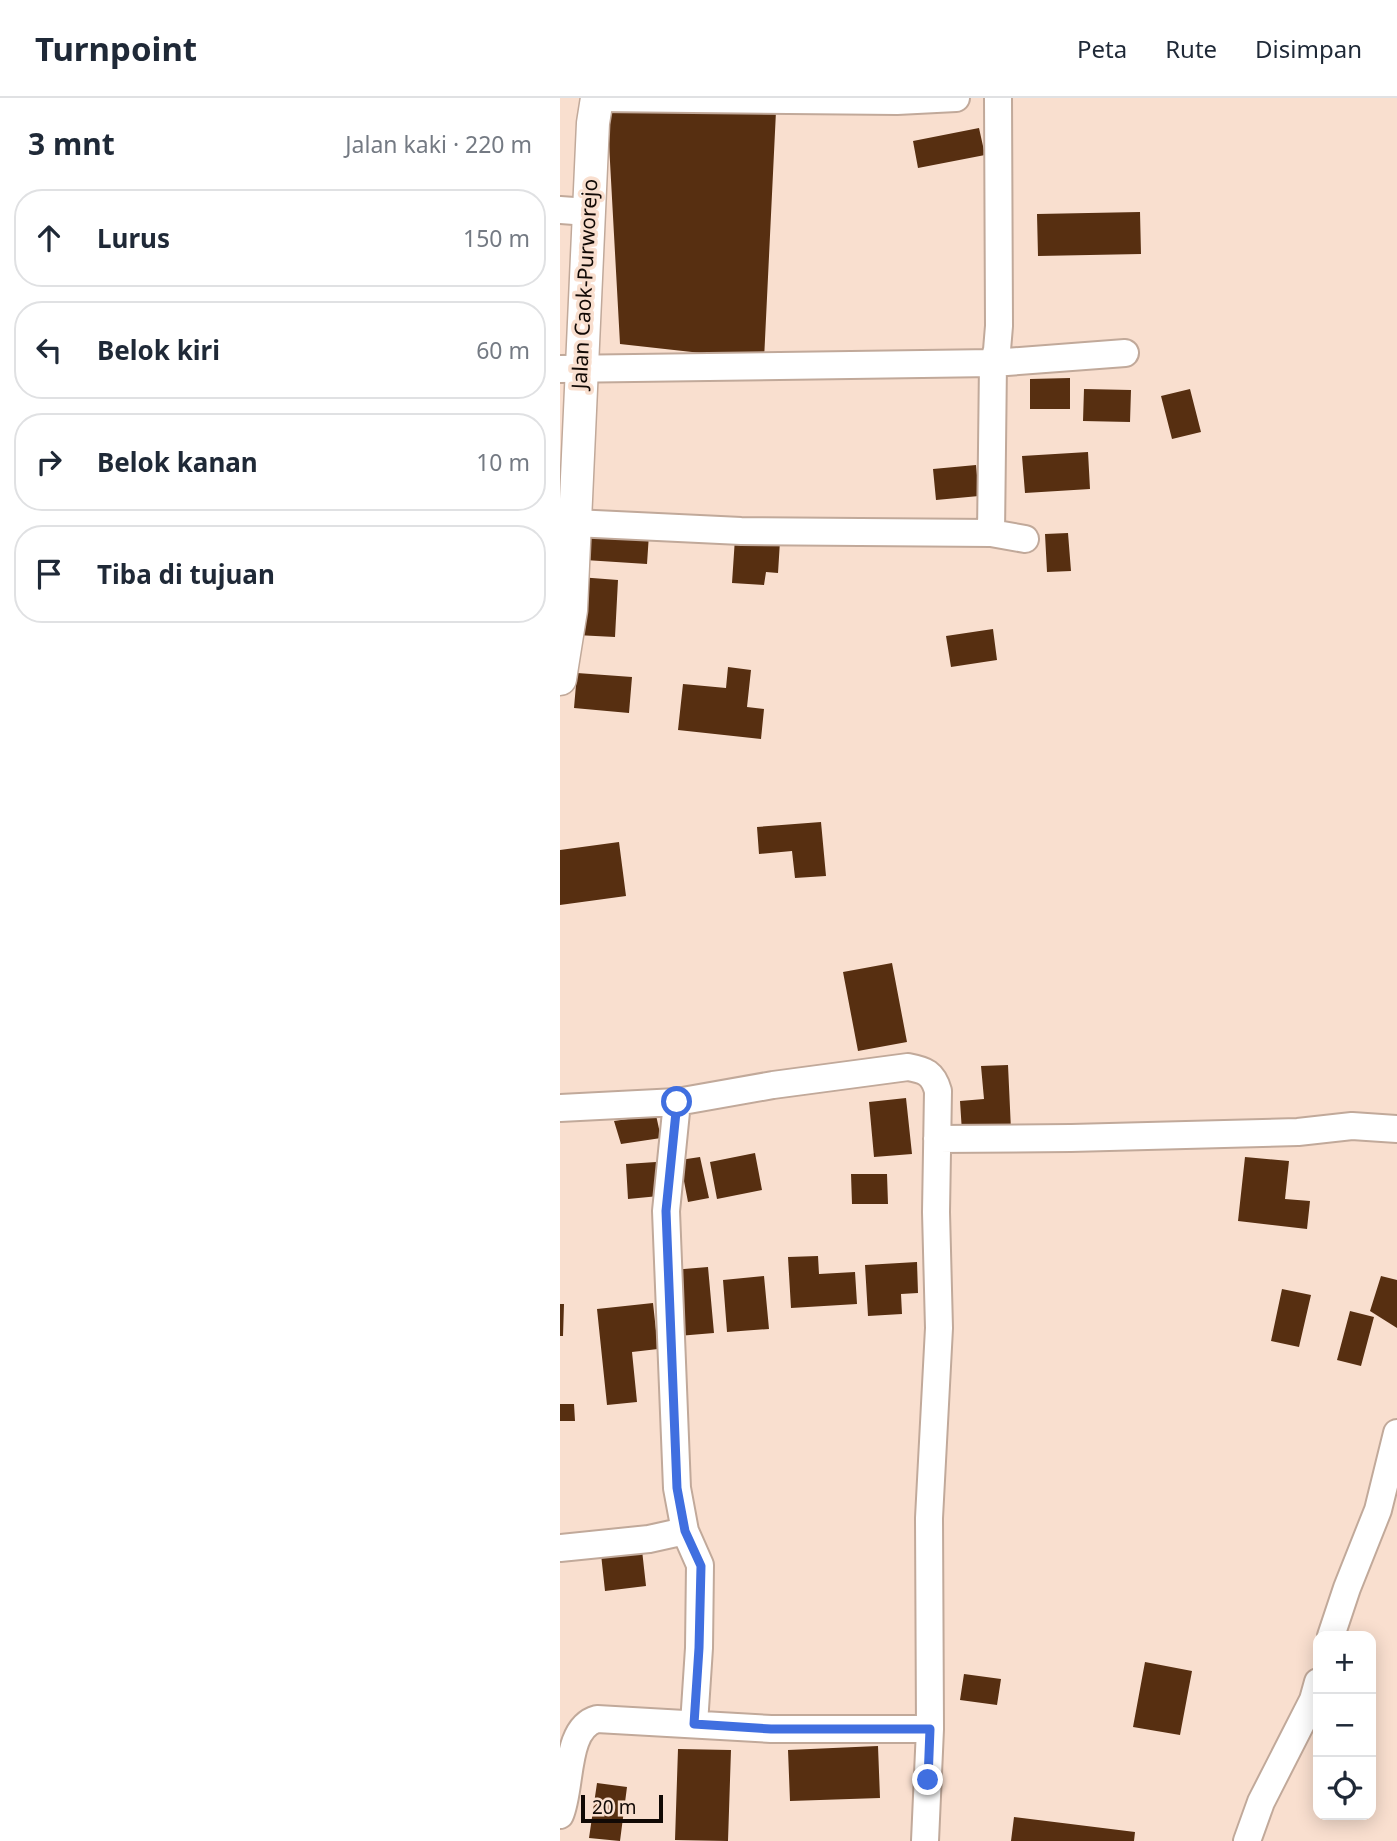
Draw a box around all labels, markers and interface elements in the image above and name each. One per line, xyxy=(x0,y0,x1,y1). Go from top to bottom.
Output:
text: Turnpoint xyxy=(35,26,197,71)
text: Peta xyxy=(1077,32,1127,65)
text: Rute xyxy=(1165,32,1217,65)
text: Disimpan xyxy=(1255,32,1362,65)
text: 3 mnt xyxy=(28,123,115,164)
text: Jalan kaki · 220 m xyxy=(345,128,532,160)
street label: Jalan Caok-Purworejo xyxy=(564,178,603,392)
icon: ahead xyxy=(30,219,68,257)
text: Lurus xyxy=(97,220,170,256)
text: 150 m xyxy=(463,222,530,254)
icon: left xyxy=(30,331,68,369)
text: Belok kiri xyxy=(97,332,220,368)
text: 60 m xyxy=(476,334,530,366)
icon: right xyxy=(30,443,68,481)
text: Belok kanan xyxy=(97,444,258,480)
text: 10 m xyxy=(476,446,530,478)
icon: arrive xyxy=(30,555,68,593)
text: Tiba di tujuan xyxy=(97,556,275,592)
route start xyxy=(661,1086,692,1117)
map controls xyxy=(1313,1631,1376,1820)
button: + xyxy=(1313,1631,1376,1694)
button: − xyxy=(1313,1694,1376,1757)
button: locate xyxy=(1313,1757,1376,1820)
route end xyxy=(912,1764,943,1795)
scale bar xyxy=(581,1792,663,1824)
text: 20 m xyxy=(592,1794,636,1820)

